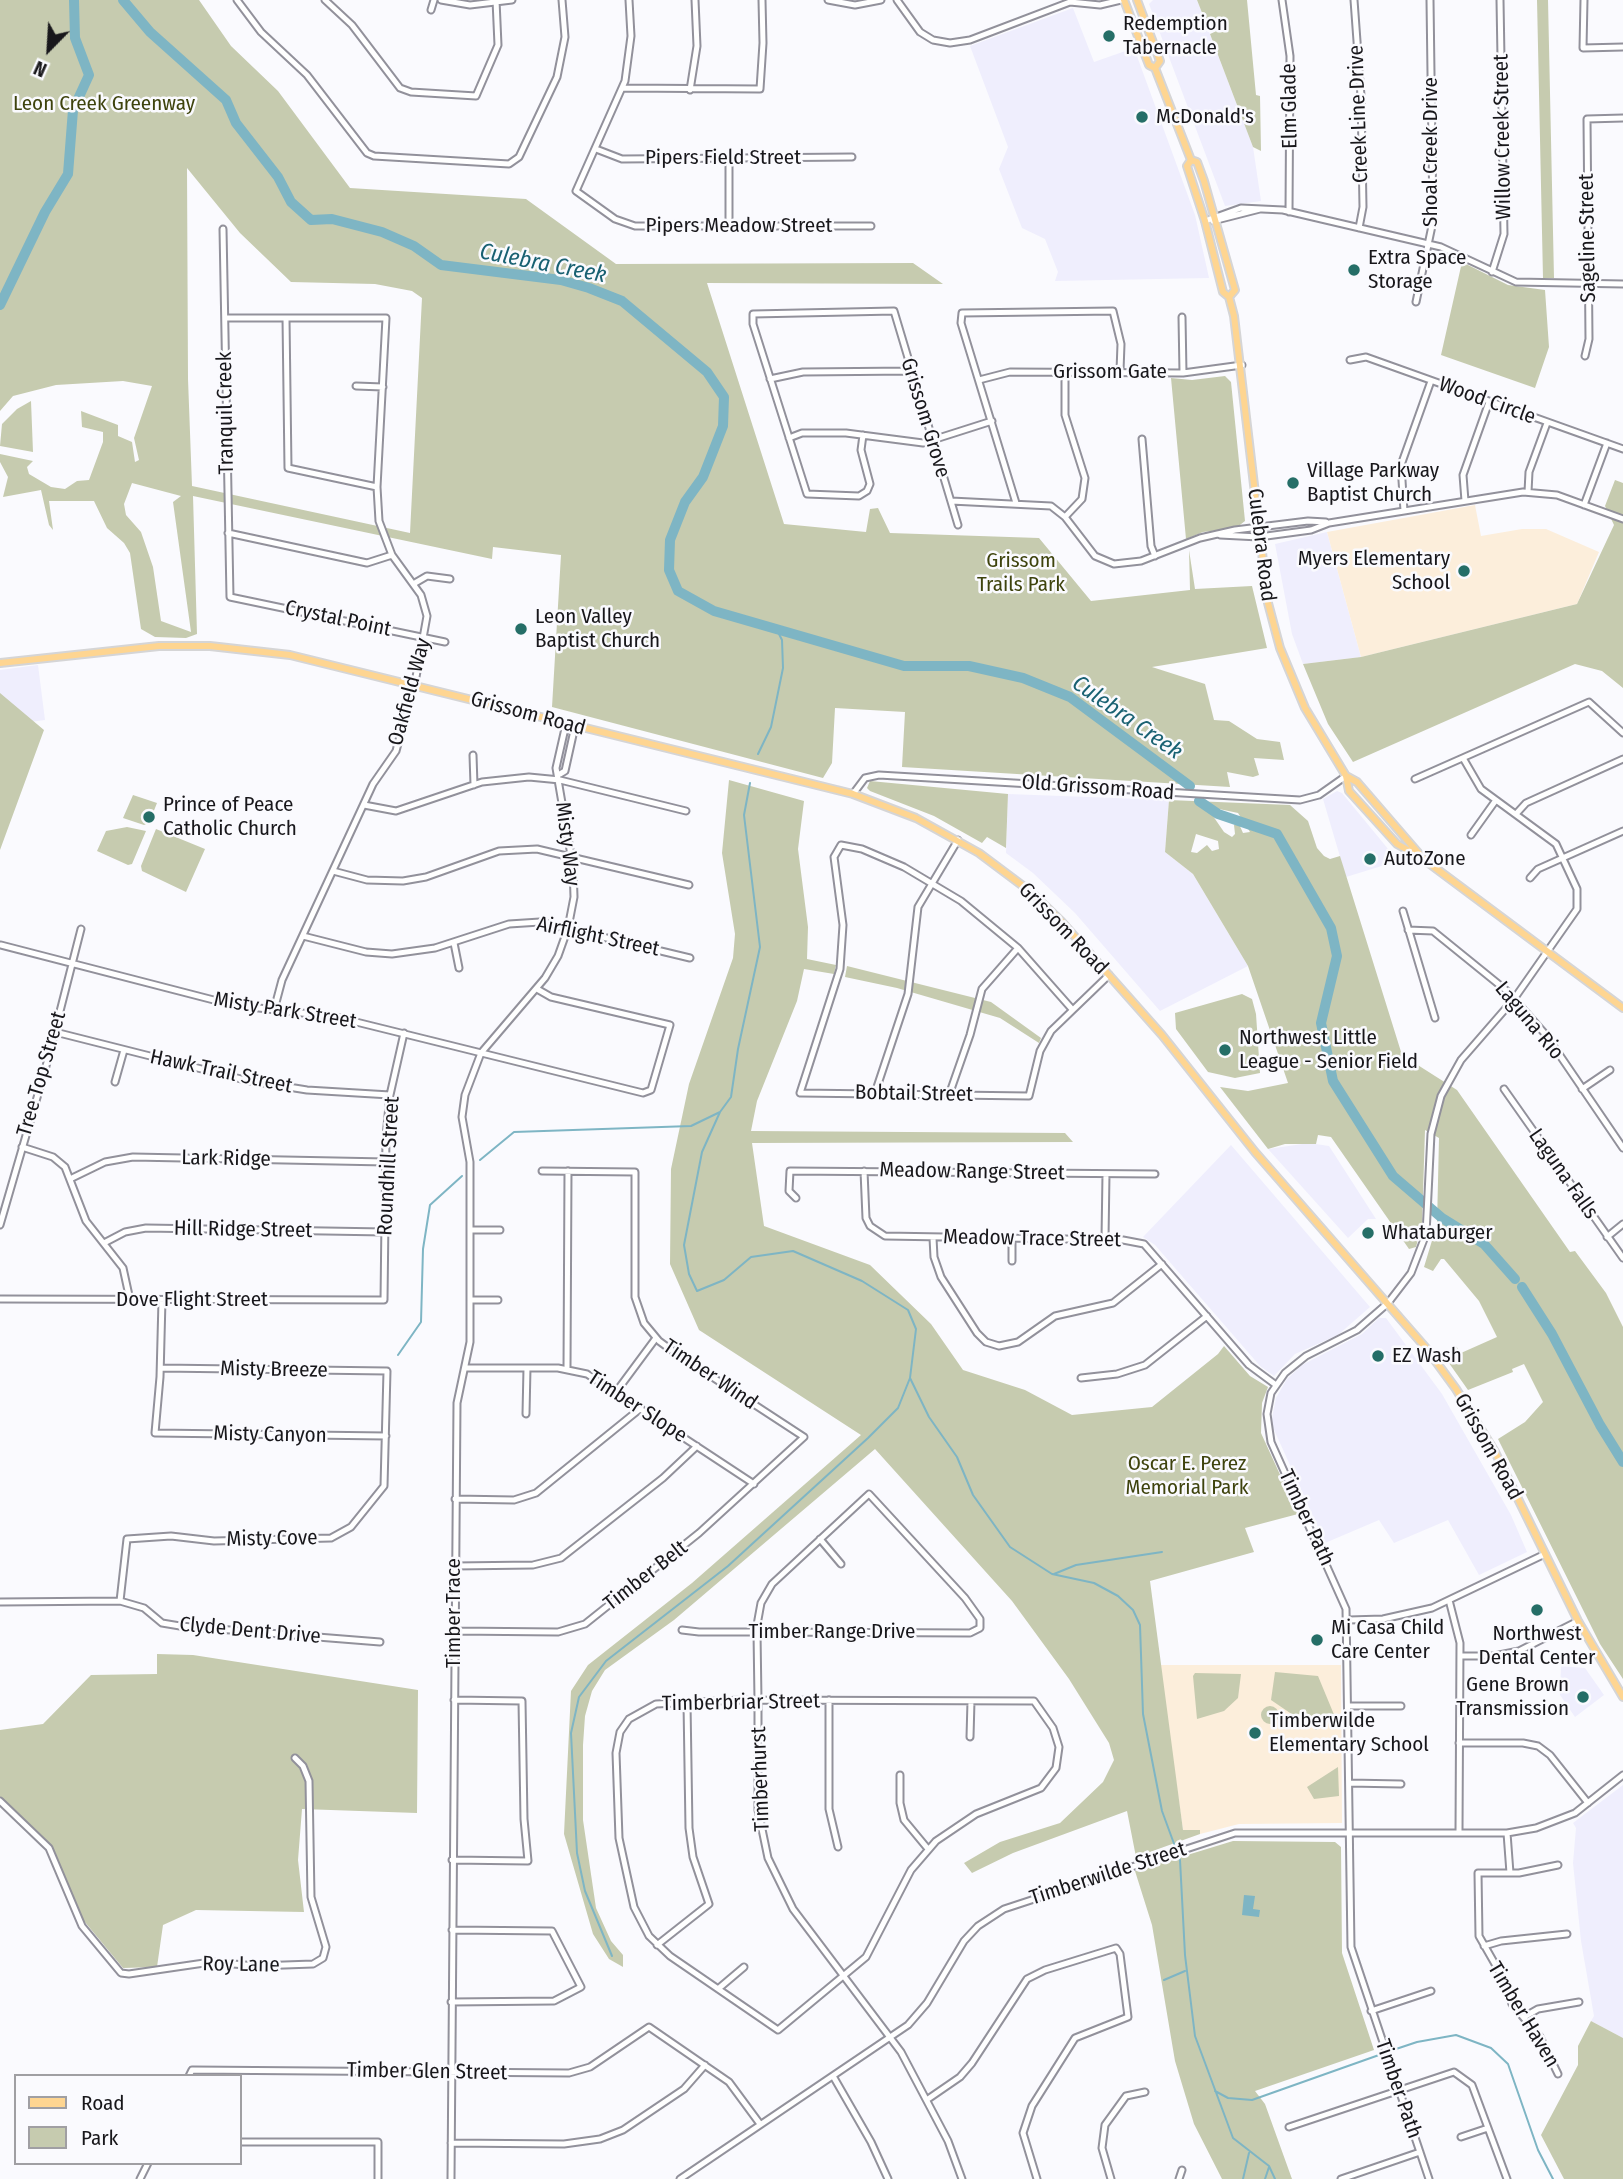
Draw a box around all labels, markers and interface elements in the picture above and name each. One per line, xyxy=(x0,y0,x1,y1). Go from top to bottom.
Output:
place label: Redemption Tabernacle xyxy=(1123,11,1228,61)
north arrow xyxy=(14,14,84,84)
marker: Redemption Tabernacle xyxy=(1101,28,1117,44)
street label: Creek Line Drive xyxy=(1344,45,1374,183)
street label: Willow Creek Street xyxy=(1489,54,1517,220)
text: N xyxy=(30,56,50,81)
street label: Elm Glade xyxy=(1277,63,1303,149)
street label: Shoal Creek Drive xyxy=(1418,77,1444,227)
park label: Leon Creek Greenway xyxy=(13,91,195,117)
place label: McDonald's xyxy=(1156,104,1254,130)
marker: McDonald's xyxy=(1134,109,1150,125)
street label: Pipers Field Street xyxy=(645,145,801,171)
street label: Sageline Street xyxy=(1574,173,1602,303)
street label: Pipers Meadow Street xyxy=(646,213,832,239)
water label: Culebra Creek xyxy=(477,238,609,290)
place label: Extra Space Storage xyxy=(1368,245,1466,295)
marker: Extra Space Storage xyxy=(1346,262,1362,278)
street label: Tranquil Creek xyxy=(212,351,240,475)
street label: Grissom Grove xyxy=(895,355,955,481)
street label: Grissom Gate xyxy=(1053,359,1167,385)
street label: Wood Circle xyxy=(1435,372,1539,430)
place label: Village Parkway Baptist Church xyxy=(1307,458,1439,508)
marker: Village Parkway Baptist Church xyxy=(1285,475,1301,491)
street label: Culebra Road xyxy=(1242,487,1280,603)
place label: Myers Elementary School xyxy=(1298,546,1450,596)
park label: Grissom Trails Park xyxy=(977,548,1065,598)
marker: Myers Elementary School xyxy=(1456,563,1472,579)
street label: Crystal Point xyxy=(283,595,393,643)
place label: Leon Valley Baptist Church xyxy=(535,604,660,654)
marker: Leon Valley Baptist Church xyxy=(513,621,529,637)
street label: Oakfield Way xyxy=(384,635,436,749)
water label: Culebra Creek xyxy=(1067,670,1187,766)
street label: Grissom Road xyxy=(468,687,588,741)
street label: Old Grissom Road xyxy=(1021,770,1175,806)
place label: Prince of Peace Catholic Church xyxy=(163,792,297,842)
street label: Misty Way xyxy=(549,800,585,888)
marker: Prince of Peace Catholic Church xyxy=(141,809,157,825)
place label: AutoZone xyxy=(1384,846,1466,872)
marker: AutoZone xyxy=(1362,851,1378,867)
street label: Grissom Road xyxy=(1013,878,1113,980)
street label: Airflight Street xyxy=(534,912,662,962)
street label: Laguna Rio xyxy=(1489,977,1569,1065)
street label: Misty Park Street xyxy=(212,987,358,1035)
street label: Tree Top Street xyxy=(12,1009,72,1139)
place label: Northwest Little League - Senior Field xyxy=(1239,1025,1418,1075)
marker: Northwest Little League - Senior Field xyxy=(1217,1042,1233,1058)
street label: Hawk Trail Street xyxy=(148,1045,294,1099)
street label: Bobtail Street xyxy=(855,1080,973,1108)
street label: Roundhill Street xyxy=(373,1096,405,1236)
street label: Laguna Falls xyxy=(1523,1124,1603,1224)
street label: Lark Ridge xyxy=(181,1146,271,1172)
street label: Meadow Range Street xyxy=(879,1158,1065,1186)
street label: Hill Ridge Street xyxy=(174,1216,312,1244)
place label: Whataburger xyxy=(1382,1220,1493,1246)
street label: Meadow Trace Street xyxy=(943,1225,1121,1253)
marker: Whataburger xyxy=(1360,1225,1376,1241)
street label: Dove Flight Street xyxy=(116,1287,268,1313)
street label: Timber Wind xyxy=(658,1334,762,1416)
place label: EZ Wash xyxy=(1392,1343,1462,1369)
marker: EZ Wash xyxy=(1370,1348,1386,1364)
street label: Misty Breeze xyxy=(220,1356,328,1384)
street label: Timber Slope xyxy=(583,1366,691,1448)
street label: Grissom Road xyxy=(1448,1389,1528,1505)
street label: Misty Canyon xyxy=(213,1421,327,1449)
park label: Oscar E. Perez Memorial Park xyxy=(1126,1451,1248,1501)
street label: Timber Path xyxy=(1273,1466,1339,1570)
street label: Misty Cove xyxy=(226,1526,318,1552)
street label: Timber Belt xyxy=(599,1536,693,1616)
street label: Timber Trace xyxy=(441,1558,467,1668)
marker: Northwest Dental Center xyxy=(1529,1602,1545,1618)
street label: Clyde Dent Drive xyxy=(178,1612,322,1650)
place label: Mi Casa Child Care Center xyxy=(1331,1615,1444,1665)
street label: Timber Range Drive xyxy=(749,1619,915,1645)
place label: Northwest Dental Center xyxy=(1479,1621,1595,1671)
marker: Mi Casa Child Care Center xyxy=(1309,1632,1325,1648)
place label: Gene Brown Transmission xyxy=(1456,1672,1569,1722)
street label: Timberbriar Street xyxy=(662,1689,820,1717)
marker: Gene Brown Transmission xyxy=(1575,1689,1591,1705)
place label: Timberwilde Elementary School xyxy=(1269,1708,1429,1758)
marker: Timberwilde Elementary School xyxy=(1247,1725,1263,1741)
street label: Timberhurst xyxy=(747,1726,775,1832)
street label: Timberwilde Street xyxy=(1027,1837,1189,1911)
street label: Roy Lane xyxy=(202,1952,280,1978)
street label: Timber Haven xyxy=(1482,1958,1564,2072)
street label: Timber Path xyxy=(1369,2036,1427,2142)
street label: Timber Glen Street xyxy=(347,2058,507,2086)
legend xyxy=(14,2074,242,2165)
text: Road xyxy=(81,2090,125,2116)
text: Park xyxy=(81,2125,118,2151)

